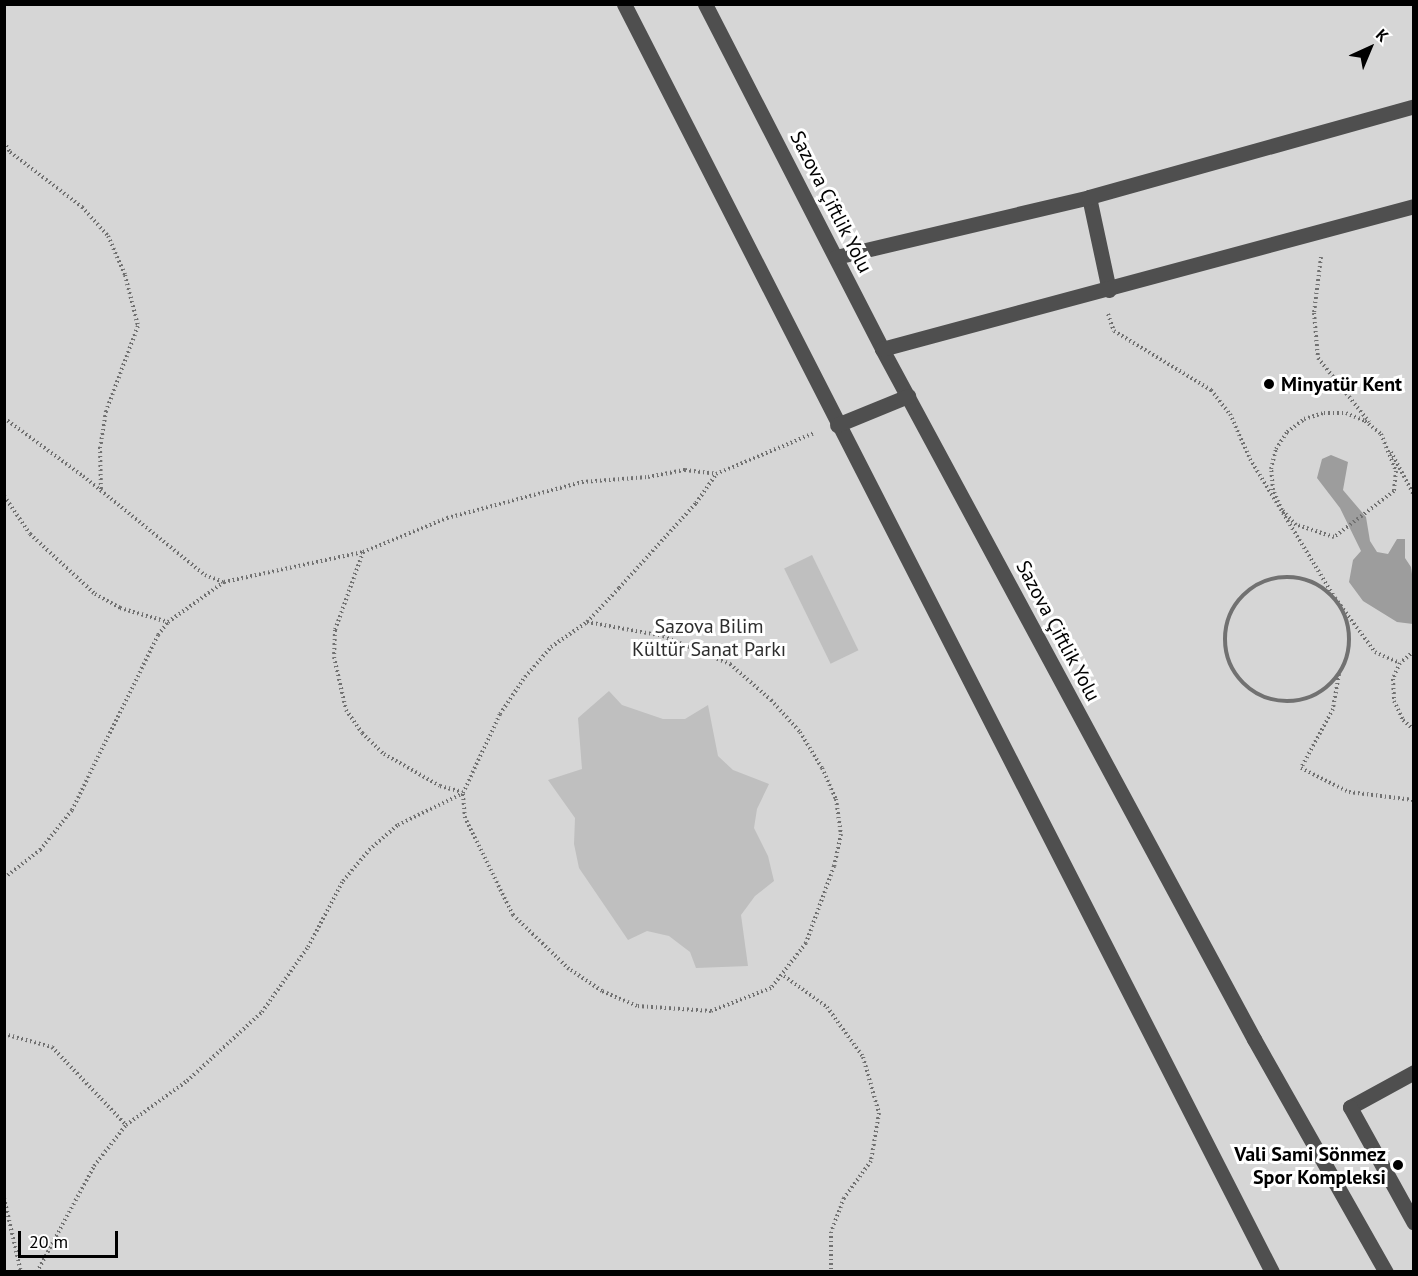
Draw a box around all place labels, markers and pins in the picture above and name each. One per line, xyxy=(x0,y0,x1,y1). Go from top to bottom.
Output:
place label: Minyatür Kent xyxy=(1281,372,1402,396)
marker: Minyatür Kent xyxy=(1262,377,1276,391)
place label: Vali Sami Sönmez Spor Kompleksi xyxy=(1234,1142,1386,1189)
marker: Vali Sami Sönmez Spor Kompleksi xyxy=(1391,1158,1405,1172)

